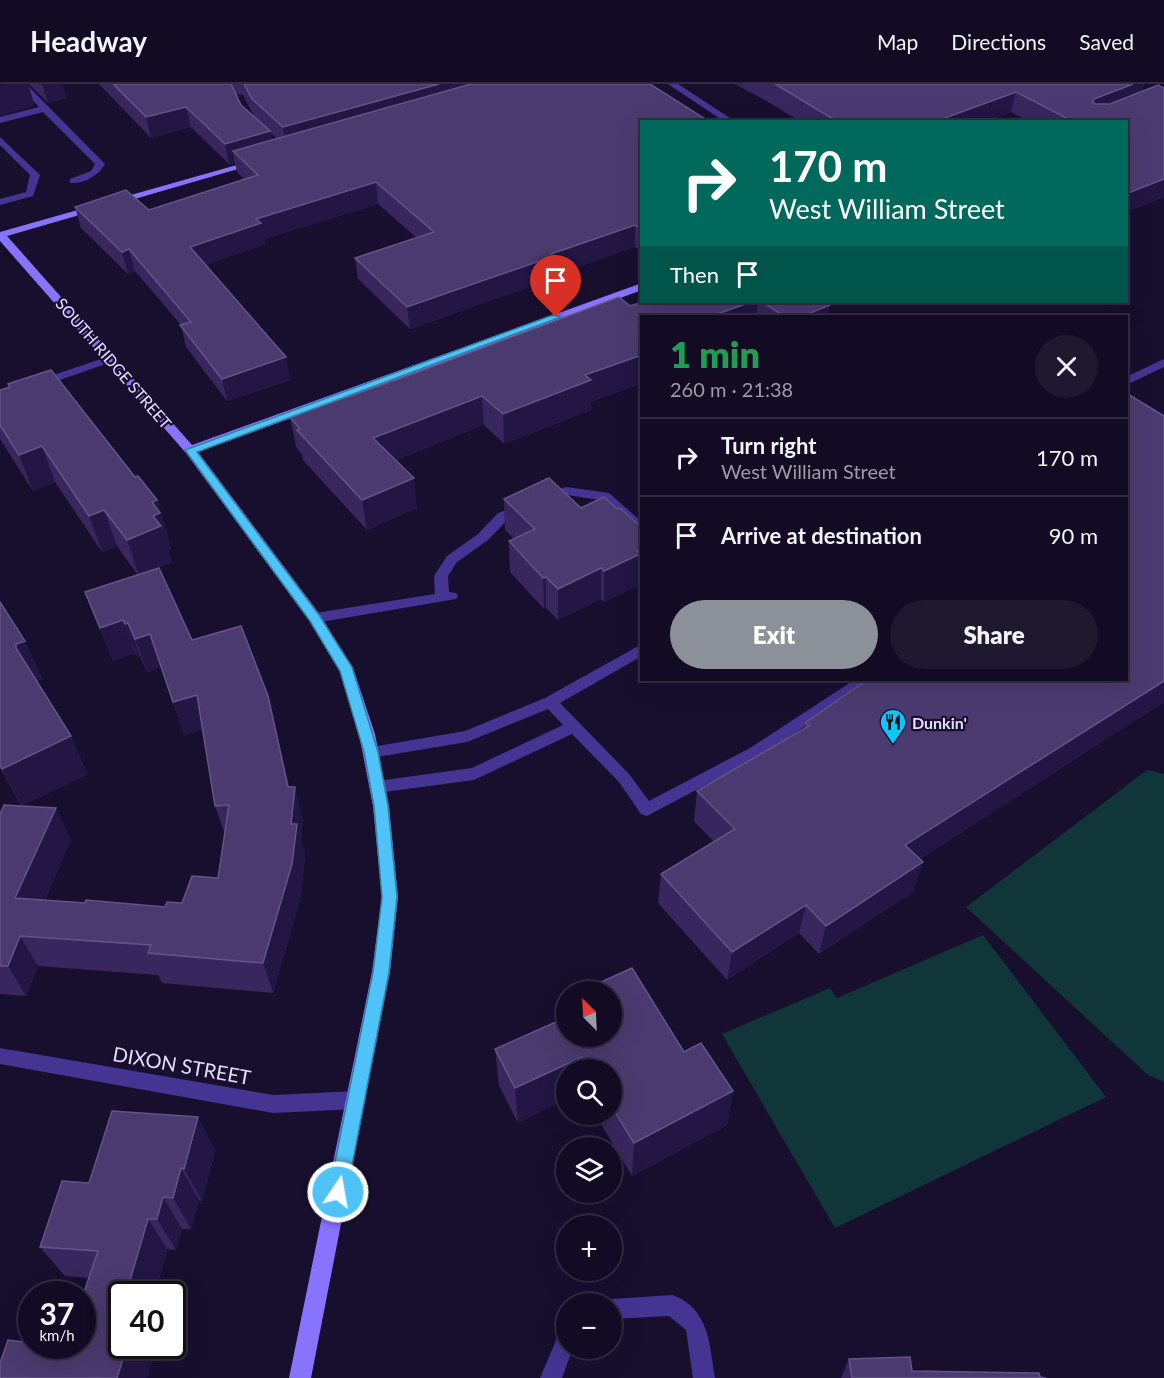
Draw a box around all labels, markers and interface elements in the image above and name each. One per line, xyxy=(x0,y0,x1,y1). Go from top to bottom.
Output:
text: Headway xyxy=(30,24,147,58)
text: Map xyxy=(877,29,918,54)
text: Directions xyxy=(951,29,1046,54)
text: Saved xyxy=(1079,29,1134,54)
text: 170 m xyxy=(769,141,887,191)
icon: right xyxy=(670,144,748,222)
text: West William Street xyxy=(769,192,1005,225)
pin xyxy=(530,255,581,317)
icon: arrive xyxy=(731,258,764,291)
text: Then xyxy=(670,261,719,288)
icon: arrive xyxy=(539,264,572,297)
street label: SOUTH RIDGE STREET xyxy=(52,294,176,433)
text: 1 min xyxy=(670,332,760,376)
button: close xyxy=(1035,335,1098,398)
text: 260 m · 21:38 xyxy=(670,377,793,401)
text: Turn right xyxy=(721,432,816,459)
icon: right xyxy=(670,441,703,474)
text: 170 m xyxy=(1036,444,1098,471)
text: West William Street xyxy=(721,459,896,483)
icon: arrive xyxy=(670,519,703,552)
text: Arrive at destination xyxy=(721,522,922,549)
text: 90 m xyxy=(1049,522,1098,549)
button: Exit xyxy=(670,600,878,669)
button: Share xyxy=(890,600,1098,669)
restaurant icon: Dunkin' xyxy=(878,707,908,745)
place label: Dunkin' xyxy=(912,713,967,732)
north arrow xyxy=(556,981,622,1047)
map controls xyxy=(556,981,622,1359)
street label: DIXON STREET xyxy=(111,1041,253,1089)
button: search xyxy=(556,1059,622,1125)
button: layers xyxy=(556,1137,622,1203)
position arrow xyxy=(306,1160,370,1224)
button: + xyxy=(556,1215,622,1281)
speed limit sign: 40 xyxy=(108,1281,186,1359)
button: − xyxy=(556,1293,622,1359)
text: 37 xyxy=(40,1295,74,1331)
text: km/h xyxy=(39,1326,75,1344)

